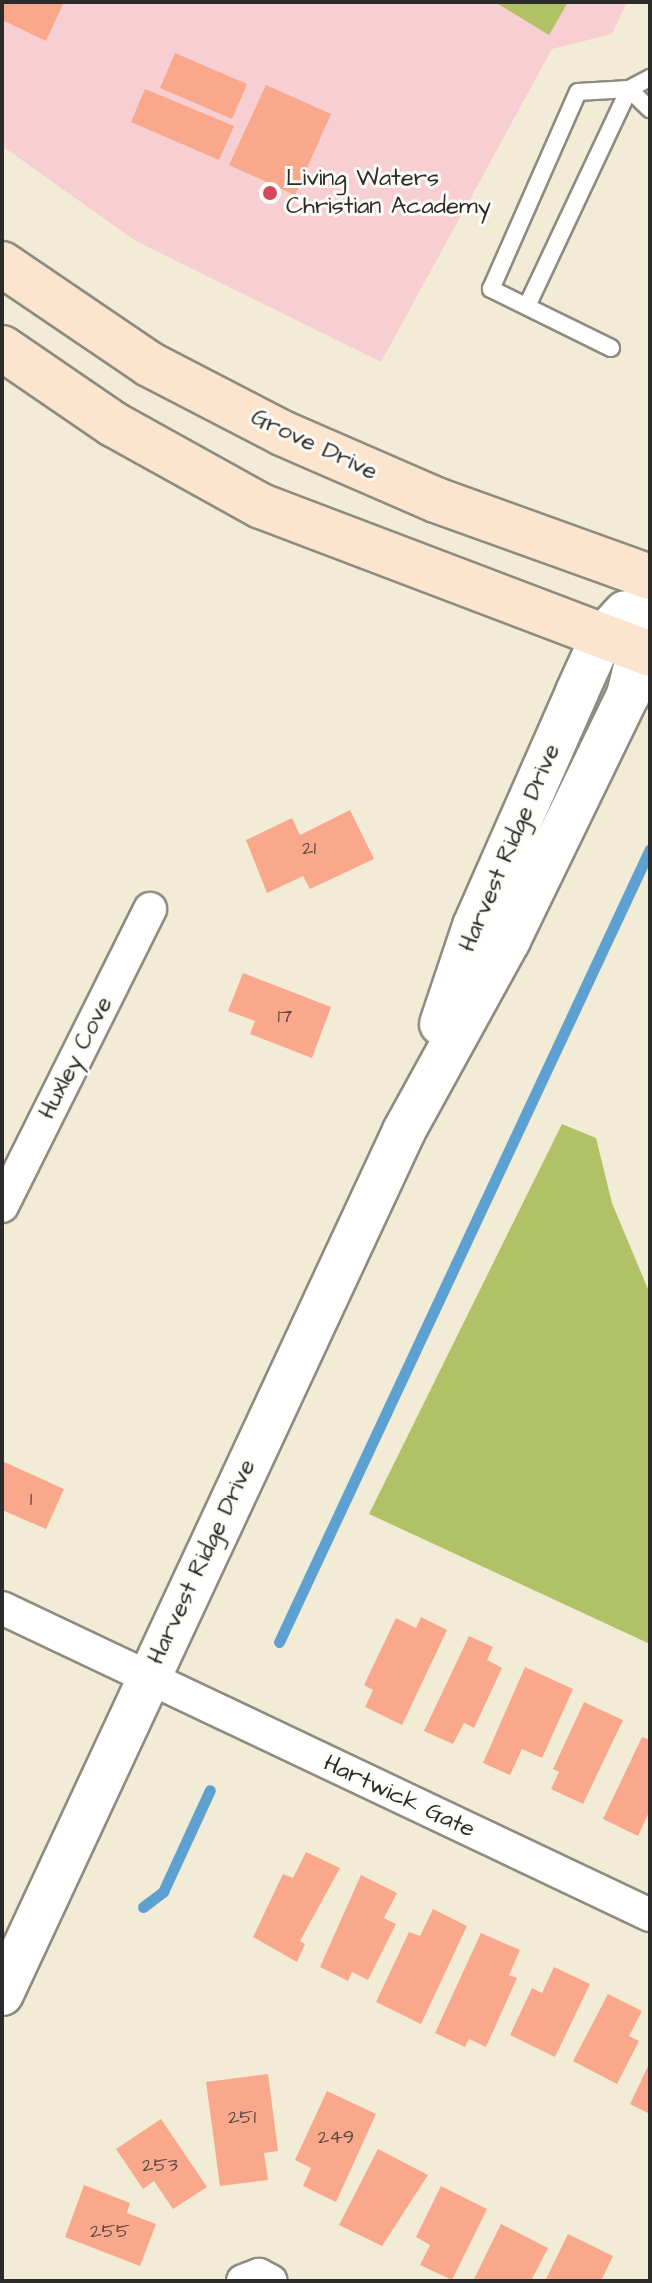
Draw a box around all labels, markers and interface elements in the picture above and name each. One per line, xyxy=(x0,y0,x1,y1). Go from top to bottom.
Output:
place label: Living Waters Christian Academy xyxy=(286,165,491,221)
marker: Living Waters Christian Academy xyxy=(261,184,279,202)
street label: Grove Drive xyxy=(246,403,382,487)
street label: Harvest Ridge Drive xyxy=(453,740,567,956)
house number: 21 xyxy=(302,836,316,860)
street label: Huxley Cove xyxy=(33,992,119,1124)
house number: 17 xyxy=(278,1004,292,1028)
street label: Harvest Ridge Drive xyxy=(142,1455,262,1669)
house number: 1 xyxy=(30,1487,32,1511)
street label: Hartwick Gate xyxy=(319,1749,479,1845)
house number: 251 xyxy=(228,2105,256,2129)
house number: 249 xyxy=(318,2125,354,2149)
house number: 253 xyxy=(142,2153,178,2177)
house number: 255 xyxy=(90,2219,130,2243)

